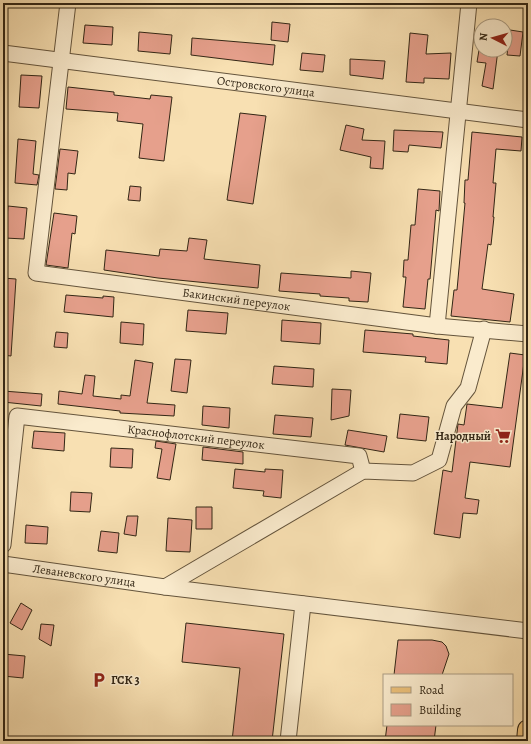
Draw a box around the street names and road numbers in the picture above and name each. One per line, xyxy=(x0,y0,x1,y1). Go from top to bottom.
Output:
street label: Островского улица xyxy=(216,72,316,101)
street label: Бакинский переулок xyxy=(181,284,291,315)
street label: Краснофлотский переулок xyxy=(127,421,265,453)
street label: Леваневского улица xyxy=(32,560,137,591)

